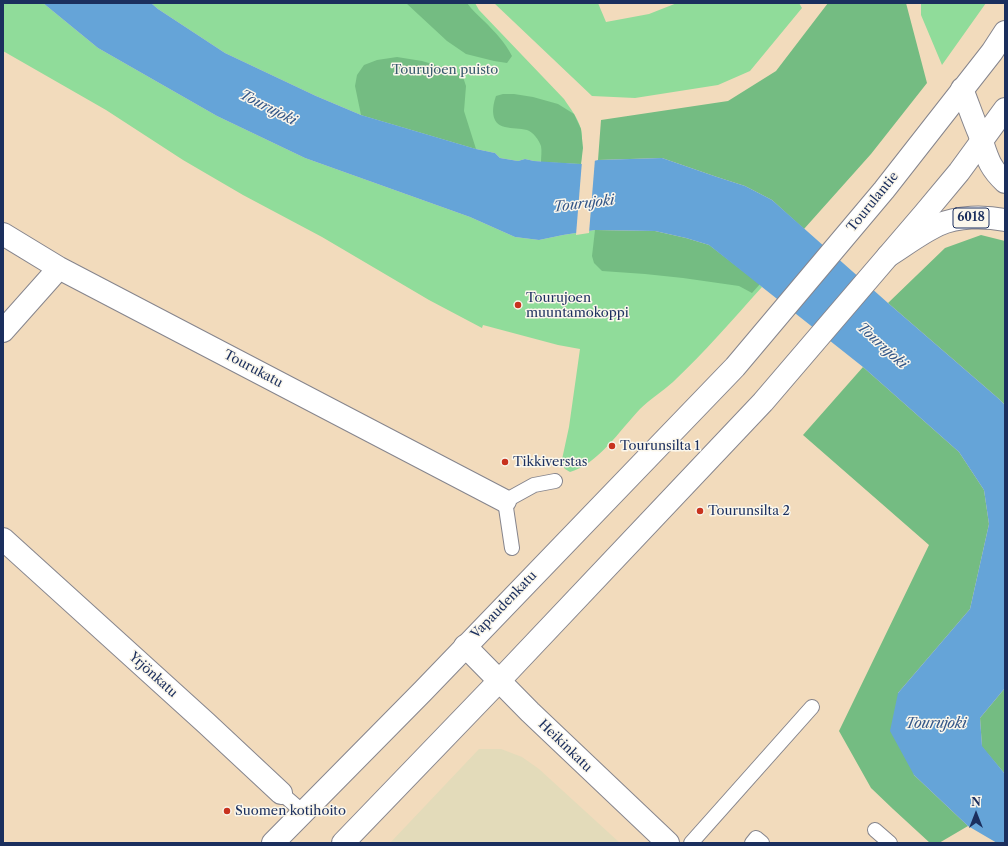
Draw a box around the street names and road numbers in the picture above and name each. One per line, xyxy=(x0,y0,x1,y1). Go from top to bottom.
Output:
street label: Tourulantie xyxy=(844,169,902,235)
road number: 6018 xyxy=(953,208,989,228)
street label: Tourukatu xyxy=(221,347,285,391)
street label: Vapaudenkatu xyxy=(468,568,540,642)
street label: Yrjönkatu xyxy=(125,649,181,701)
street label: Heikinkatu xyxy=(535,717,595,775)

